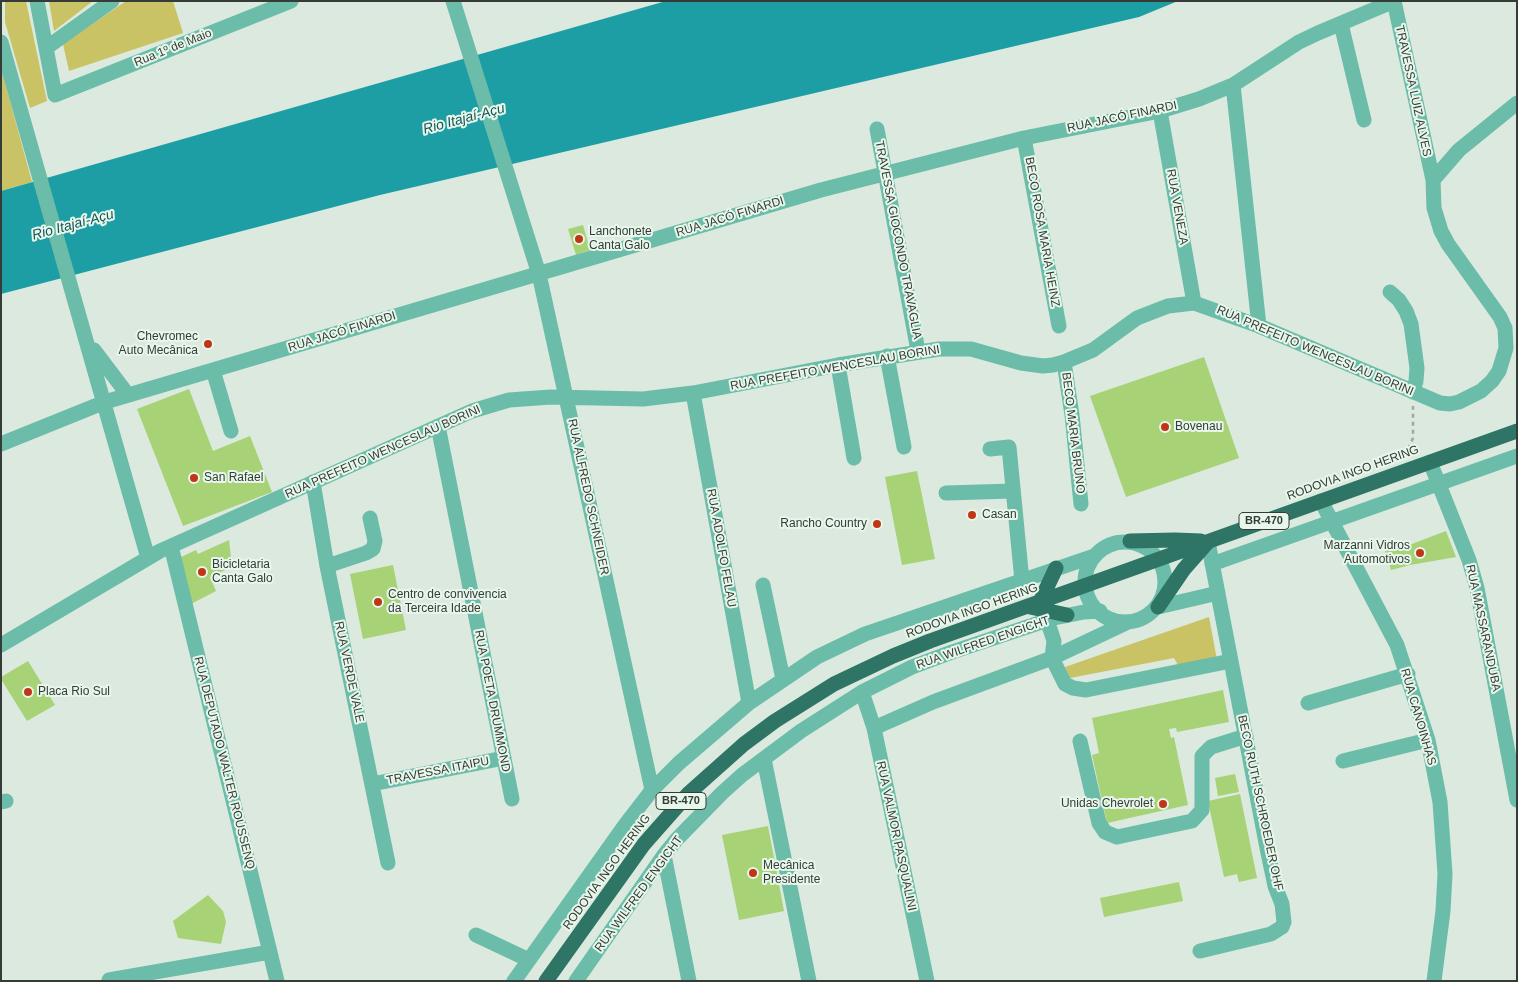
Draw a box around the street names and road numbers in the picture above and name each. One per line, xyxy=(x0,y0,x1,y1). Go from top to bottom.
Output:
street label: TRAVESSA LUIZ ALVES xyxy=(1392,24,1434,158)
street label: Rua 1º de Maio xyxy=(132,26,214,70)
street label: RUA JACÓ FINARDI xyxy=(1066,98,1178,136)
street label: TRAVESSA GIOCONDO TRAVAGLIA xyxy=(872,139,924,341)
street label: BECO ROSA MARIA HEINZ xyxy=(1022,156,1062,308)
street label: RUA VENEZA xyxy=(1163,168,1191,246)
street label: RUA JACÓ FINARDI xyxy=(674,194,786,240)
street label: RUA PREFEITO WENCESLAU BORINI xyxy=(1214,303,1416,399)
street label: RUA JACÓ FINARDI xyxy=(286,309,398,355)
street label: RUA PREFEITO WENCESLAU BORINI xyxy=(729,342,941,394)
street label: BECO MARIA BRUNO xyxy=(1058,372,1088,494)
street label: RUA PREFEITO WENCESLAU BORINI xyxy=(283,402,483,502)
street label: RUA ALFREDO SCHNEIDER xyxy=(564,418,612,576)
street label: RODOVIA INGO HERING xyxy=(1285,442,1421,504)
street label: RUA ADOLFO FELAU xyxy=(703,488,739,608)
road number: BR-470 xyxy=(1239,512,1289,530)
street label: RUA MASSARANDUBA xyxy=(1463,563,1503,693)
street label: RODOVIA INGO HERING xyxy=(904,580,1040,642)
street label: RUA WILFRED ENGICHT xyxy=(914,613,1052,673)
street label: RUA VERDE VALE xyxy=(331,620,367,724)
street label: RUA POETA DRUMMOND xyxy=(471,629,513,773)
street label: RUA DEPUTADO WALTER ROUSSENQ xyxy=(191,655,257,871)
street label: RUA CANOINHAS xyxy=(1397,667,1439,767)
street label: BECO RUTH SCHROEDER OHF xyxy=(1234,714,1286,892)
street label: TRAVESSA ITAIPU xyxy=(385,754,491,788)
street label: RUA VALMOR PASQUALINI xyxy=(873,760,919,912)
road number: BR-470 xyxy=(656,792,706,809)
street label: RODOVIA INGO HERING xyxy=(560,811,654,933)
street label: RUA WILFRED ENGICHT xyxy=(592,833,686,955)

